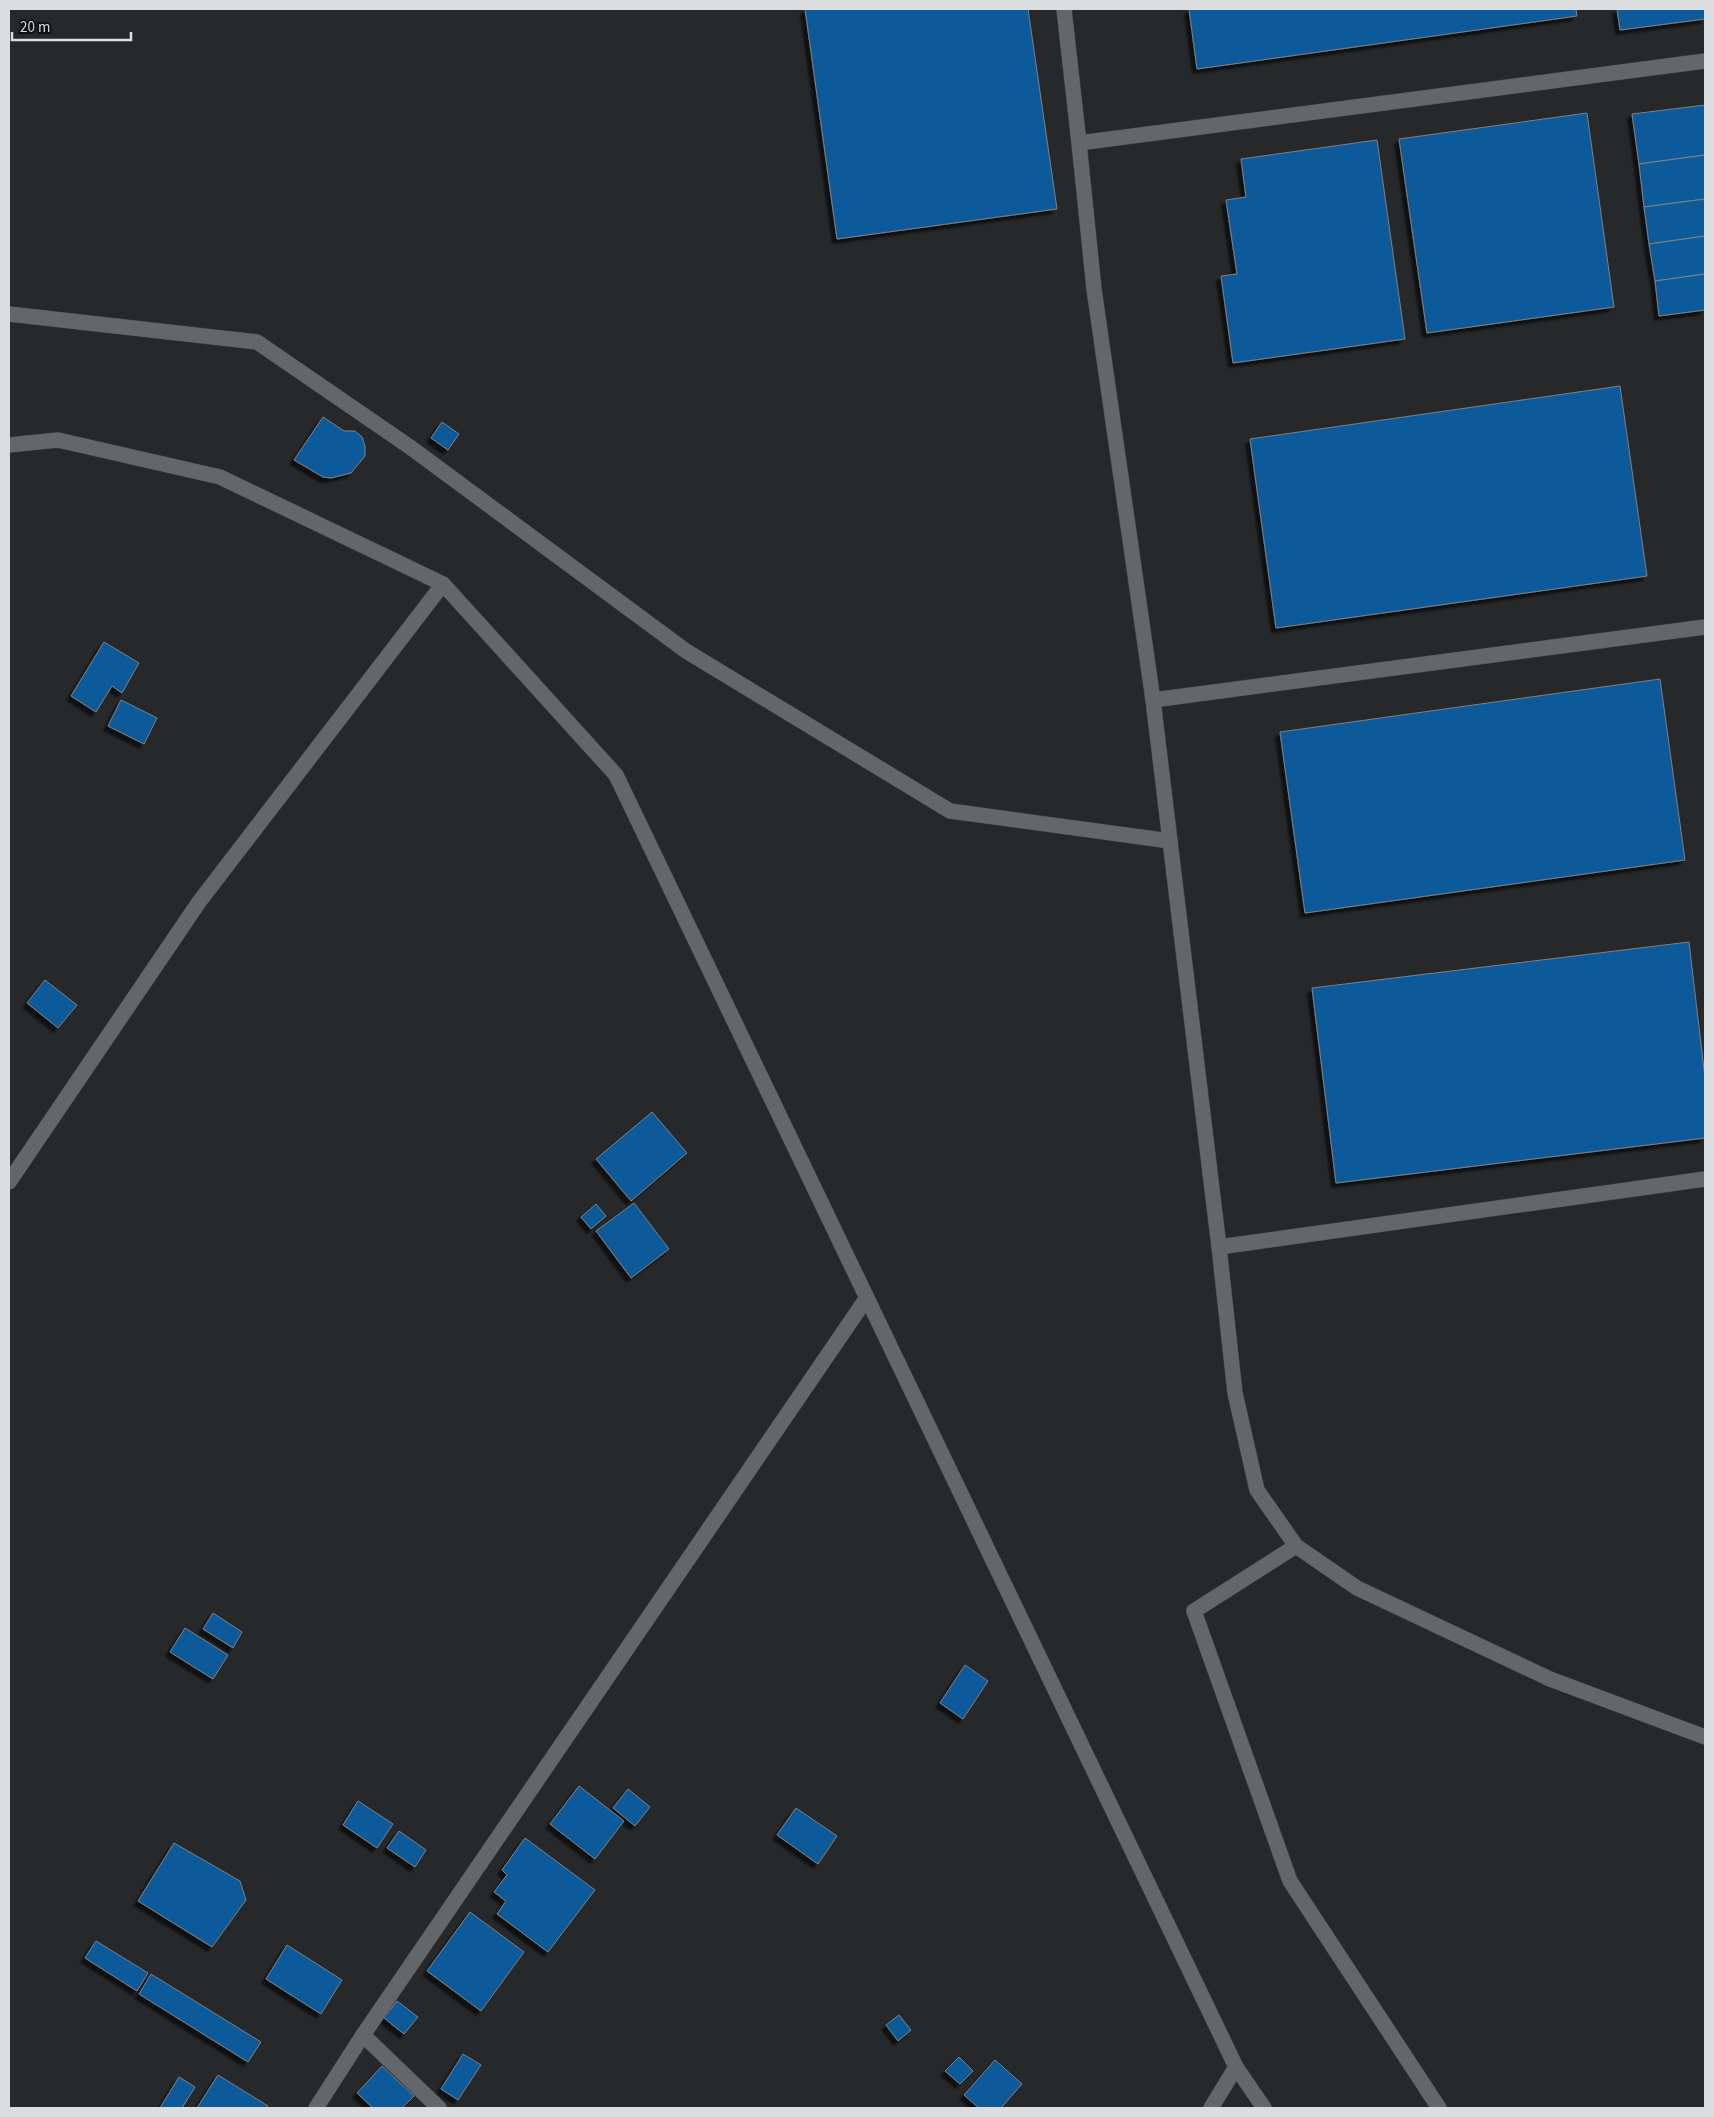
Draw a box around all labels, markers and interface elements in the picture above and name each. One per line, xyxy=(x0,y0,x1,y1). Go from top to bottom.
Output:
scale bar xyxy=(12,10,131,42)
text: 20 m xyxy=(20,17,50,38)

